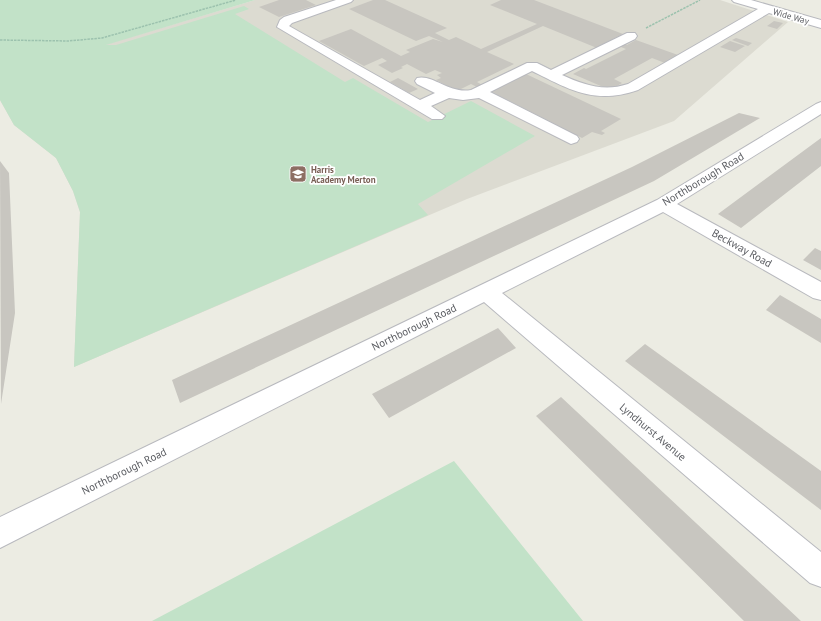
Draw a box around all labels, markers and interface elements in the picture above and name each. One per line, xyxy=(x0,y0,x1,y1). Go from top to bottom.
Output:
street label: Wide Way xyxy=(772,6,811,27)
street label: Northborough Road xyxy=(660,149,746,209)
school or university icon: Harris Academy Merton xyxy=(288,164,308,184)
place label: Harris Academy Merton xyxy=(311,164,376,185)
street label: Beckway Road xyxy=(709,226,775,270)
street label: Northborough Road xyxy=(369,300,459,354)
street label: Lyndhurst Avenue xyxy=(617,400,689,464)
street label: Northborough Road xyxy=(79,444,169,498)

